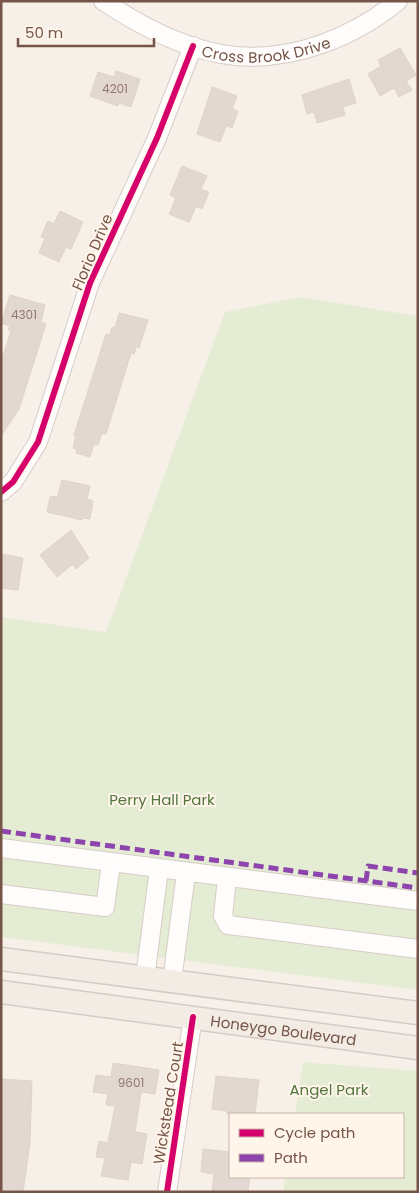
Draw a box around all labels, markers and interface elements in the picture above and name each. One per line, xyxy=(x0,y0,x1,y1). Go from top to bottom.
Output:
scale bar xyxy=(18,15,154,47)
text: 50 m xyxy=(25,22,63,43)
street label: Cross Brook Drive xyxy=(200,31,333,67)
house number: 4201 xyxy=(102,80,128,97)
street label: Florio Drive xyxy=(66,210,118,294)
house number: 4301 xyxy=(11,306,37,323)
park label: Perry Hall Park xyxy=(109,789,215,810)
street label: Honeygo Boulevard xyxy=(209,1010,358,1050)
street label: Wickstead Court xyxy=(148,1040,188,1166)
house number: 9601 xyxy=(118,1074,144,1091)
park label: Angel Park xyxy=(290,1079,369,1100)
legend xyxy=(229,1113,404,1178)
text: Cycle path xyxy=(274,1122,355,1143)
text: Path xyxy=(274,1147,308,1168)

